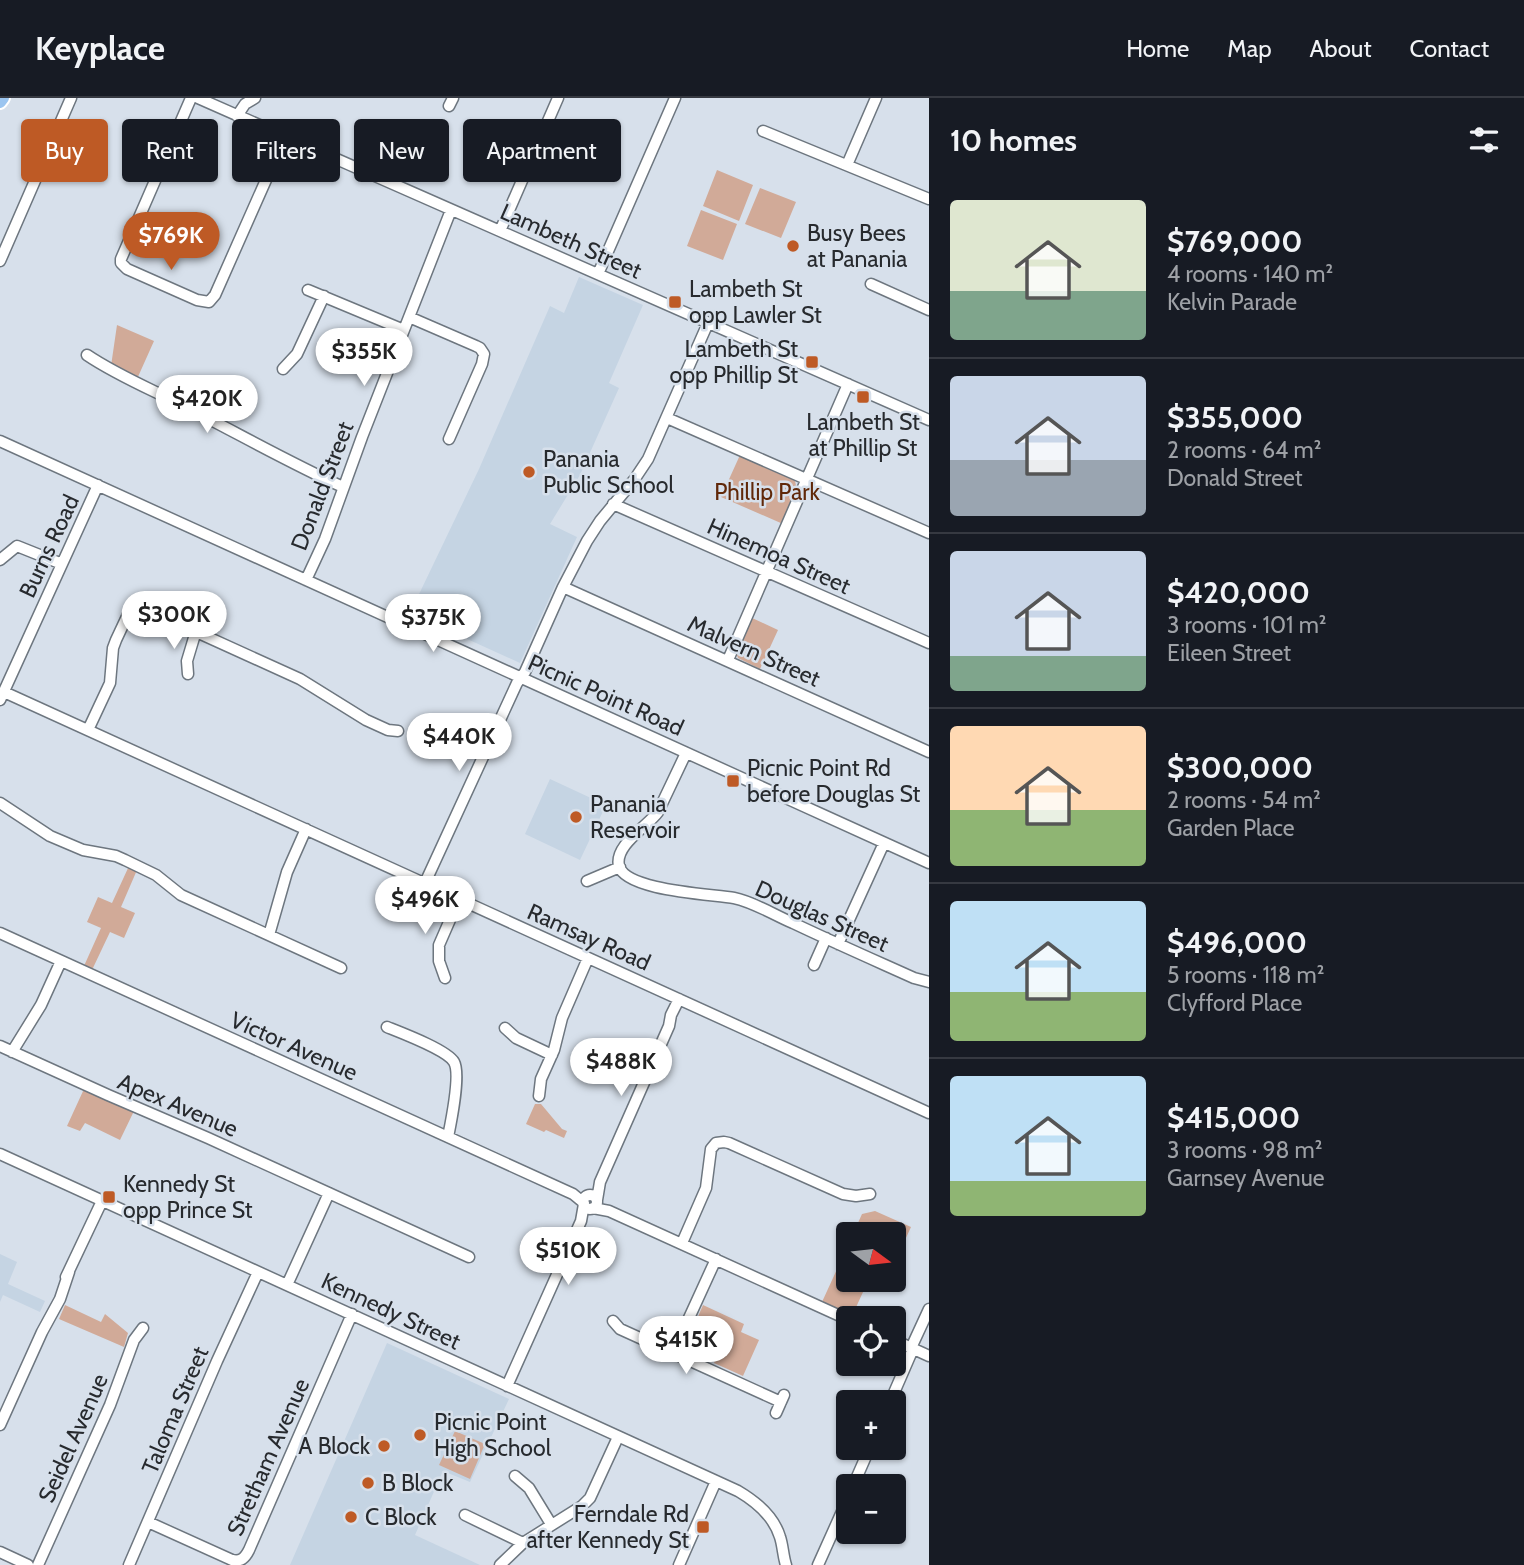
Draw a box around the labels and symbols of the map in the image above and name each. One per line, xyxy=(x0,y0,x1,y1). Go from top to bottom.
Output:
street label: Lambeth Street xyxy=(496,197,646,285)
pin: $769K xyxy=(122,212,220,272)
place label: Busy Bees at Panania xyxy=(807,219,907,273)
marker: Busy Bees at Panania xyxy=(785,238,801,254)
place label: Lambeth St opp Lawler St xyxy=(689,275,822,329)
marker: Lambeth St opp Lawler St xyxy=(667,294,683,310)
pin: $355K xyxy=(315,328,413,388)
place label: Lambeth St opp Phillip St xyxy=(670,335,798,389)
marker: Lambeth St opp Phillip St xyxy=(804,354,820,370)
pin: $420K xyxy=(158,376,256,435)
marker: Lambeth St at Phillip St xyxy=(855,389,871,405)
place label: Lambeth St at Phillip St xyxy=(806,408,920,462)
street label: Donald Street xyxy=(285,418,359,554)
place label: Panania Public School xyxy=(543,445,674,499)
marker: Panania Public School xyxy=(521,464,537,480)
park label: Phillip Park xyxy=(714,478,820,506)
street label: Burns Road xyxy=(13,490,85,602)
street label: Hinemoa Street xyxy=(703,512,855,600)
pin: $300K xyxy=(125,592,223,651)
pin: $375K xyxy=(384,594,482,654)
street label: Malvern Street xyxy=(683,609,825,693)
street label: Picnic Point Road xyxy=(524,648,688,742)
pin: $440K xyxy=(410,714,508,773)
place label: Picnic Point Rd before Douglas St xyxy=(747,754,920,808)
marker: Picnic Point Rd before Douglas St xyxy=(725,773,741,789)
place label: Panania Reservoir xyxy=(590,790,680,844)
marker: Panania Reservoir xyxy=(568,809,584,825)
street label: Douglas Street xyxy=(751,874,893,958)
pin: $496K xyxy=(376,876,474,936)
street label: Ramsay Road xyxy=(523,897,655,977)
street label: Victor Avenue xyxy=(226,1006,362,1087)
pin: $488K xyxy=(572,1038,670,1098)
street label: Apex Avenue xyxy=(114,1067,242,1143)
place label: Kennedy St opp Prince St xyxy=(123,1170,253,1224)
marker: Kennedy St opp Prince St xyxy=(101,1189,117,1205)
north arrow xyxy=(836,1222,906,1292)
pin: $510K xyxy=(519,1228,617,1287)
street label: Kennedy Street xyxy=(317,1267,465,1356)
pin: $415K xyxy=(637,1316,735,1376)
street label: Taloma Street xyxy=(136,1342,214,1478)
street label: Seidel Avenue xyxy=(32,1369,114,1507)
street label: Stretham Avenue xyxy=(221,1374,315,1540)
place label: Picnic Point High School xyxy=(434,1408,552,1462)
marker: Picnic Point High School xyxy=(412,1427,428,1443)
place label: A Block xyxy=(298,1432,371,1460)
marker: A Block xyxy=(376,1438,392,1454)
place label: B Block xyxy=(382,1469,454,1497)
marker: B Block xyxy=(360,1475,376,1491)
place label: Ferndale Rd after Kennedy St xyxy=(527,1500,689,1554)
place label: C Block xyxy=(365,1503,437,1531)
marker: C Block xyxy=(343,1509,359,1525)
marker: Ferndale Rd after Kennedy St xyxy=(695,1519,711,1535)

